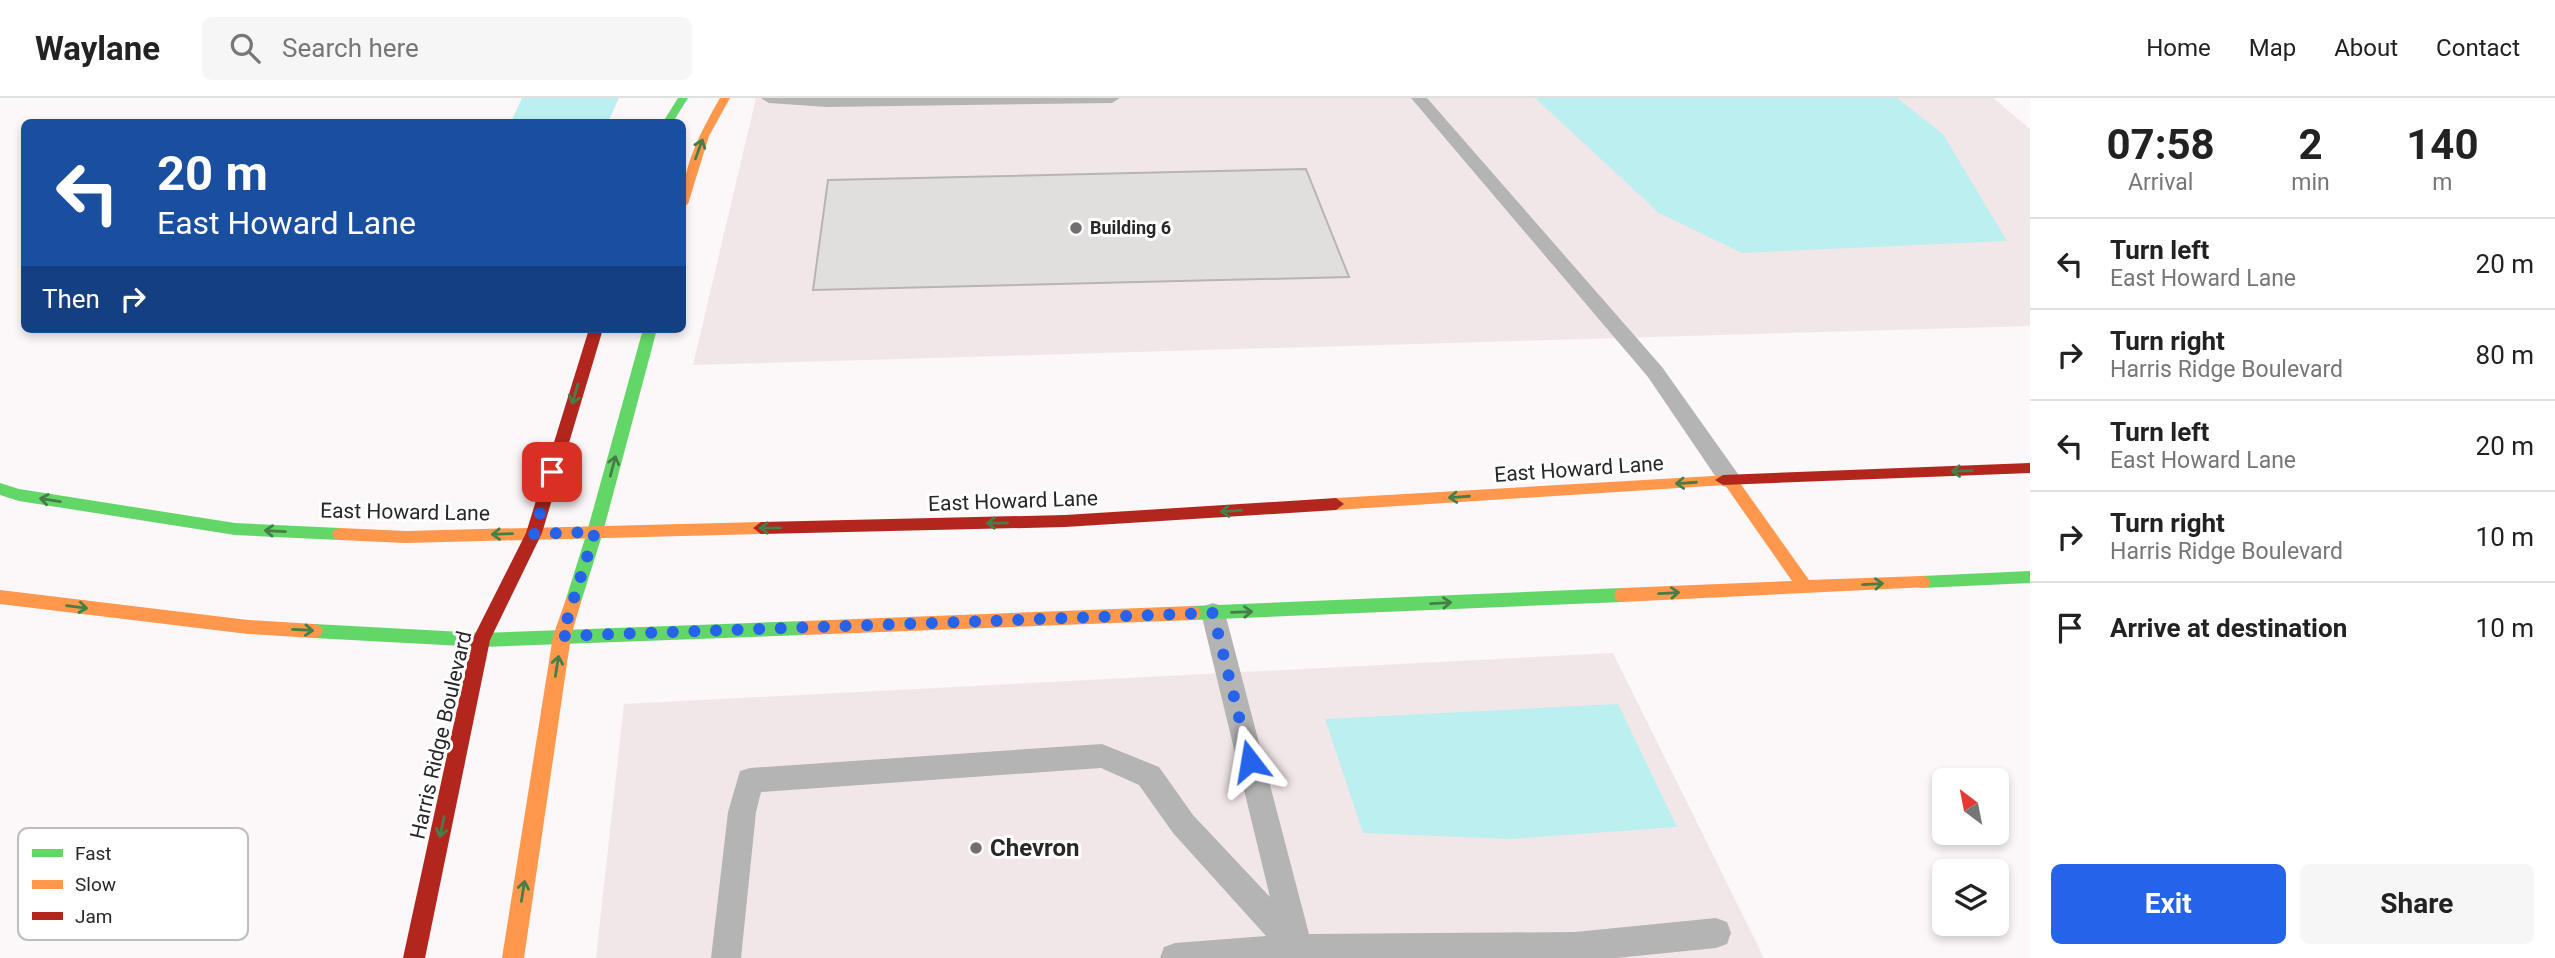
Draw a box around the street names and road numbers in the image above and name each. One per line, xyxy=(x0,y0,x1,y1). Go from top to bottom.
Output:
street label: East Howard Lane xyxy=(1493,451,1665,487)
street label: East Howard Lane xyxy=(928,486,1098,516)
street label: East Howard Lane xyxy=(320,499,490,525)
street label: Harris Ridge Boulevard xyxy=(405,629,477,841)

